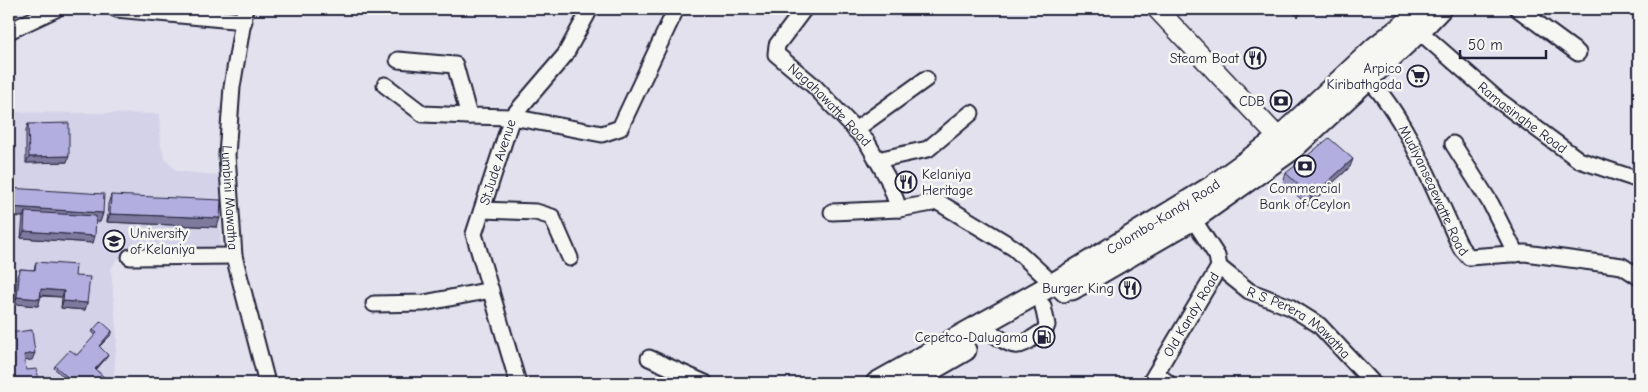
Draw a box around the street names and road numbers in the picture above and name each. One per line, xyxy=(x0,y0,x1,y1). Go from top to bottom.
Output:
street label: Nagahawatte Road xyxy=(785,59,875,150)
street label: Ramasinghe Road xyxy=(1474,78,1571,157)
street label: St.Jude Avenue xyxy=(475,117,519,207)
street label: Mudiyansegewatte Road xyxy=(1395,122,1472,259)
street label: Lumbini Mawatha xyxy=(218,145,242,251)
street label: Colombo-Kandy Road xyxy=(1103,175,1223,258)
street label: Old Kandy Road xyxy=(1159,269,1223,360)
street label: R S Perera Mawatha xyxy=(1244,282,1354,362)

